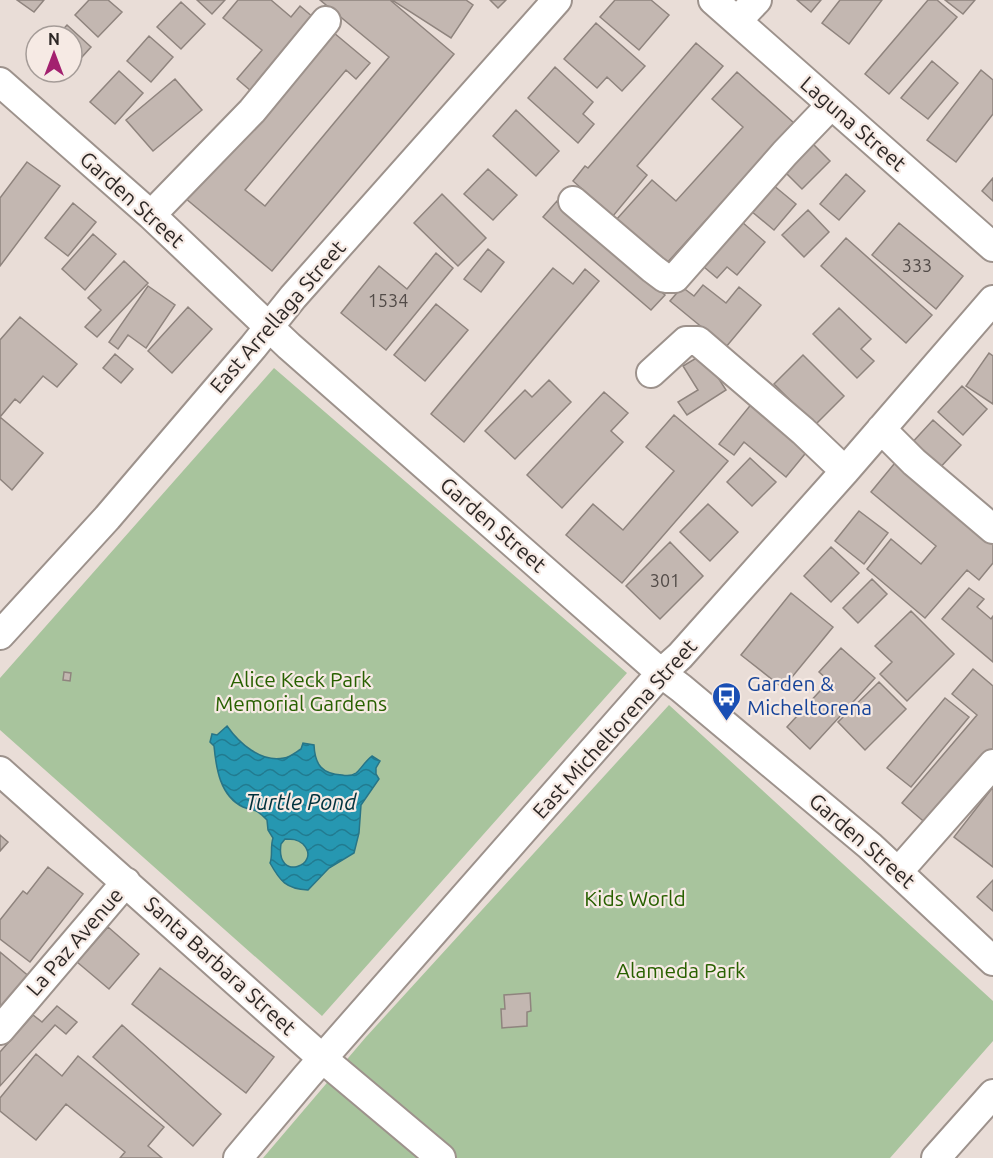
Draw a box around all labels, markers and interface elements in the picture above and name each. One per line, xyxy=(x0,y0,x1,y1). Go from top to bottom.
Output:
north arrow xyxy=(24,24,84,84)
text: N xyxy=(48,30,60,48)
street label: Laguna Street xyxy=(796,71,911,176)
street label: Garden Street xyxy=(76,146,190,252)
street label: East Arrellaga Street xyxy=(205,235,350,397)
house number: 333 xyxy=(902,255,932,275)
house number: 1534 xyxy=(368,290,408,310)
street label: Garden Street xyxy=(436,472,551,577)
house number: 301 xyxy=(650,570,680,590)
street label: East Micheltorena Street xyxy=(527,634,701,823)
park label: Alice Keck Park Memorial Gardens xyxy=(215,667,387,715)
place label: Garden & Micheltorena xyxy=(747,671,872,719)
bus stop icon: Garden & Micheltorena xyxy=(710,680,742,722)
street label: Garden Street xyxy=(805,788,920,893)
water label: Turtle Pond xyxy=(245,789,357,814)
street label: La Paz Avenue xyxy=(21,883,127,1000)
park label: Kids World xyxy=(584,886,686,910)
street label: Santa Barbara Street xyxy=(140,891,301,1039)
park label: Alameda Park xyxy=(616,958,746,982)

